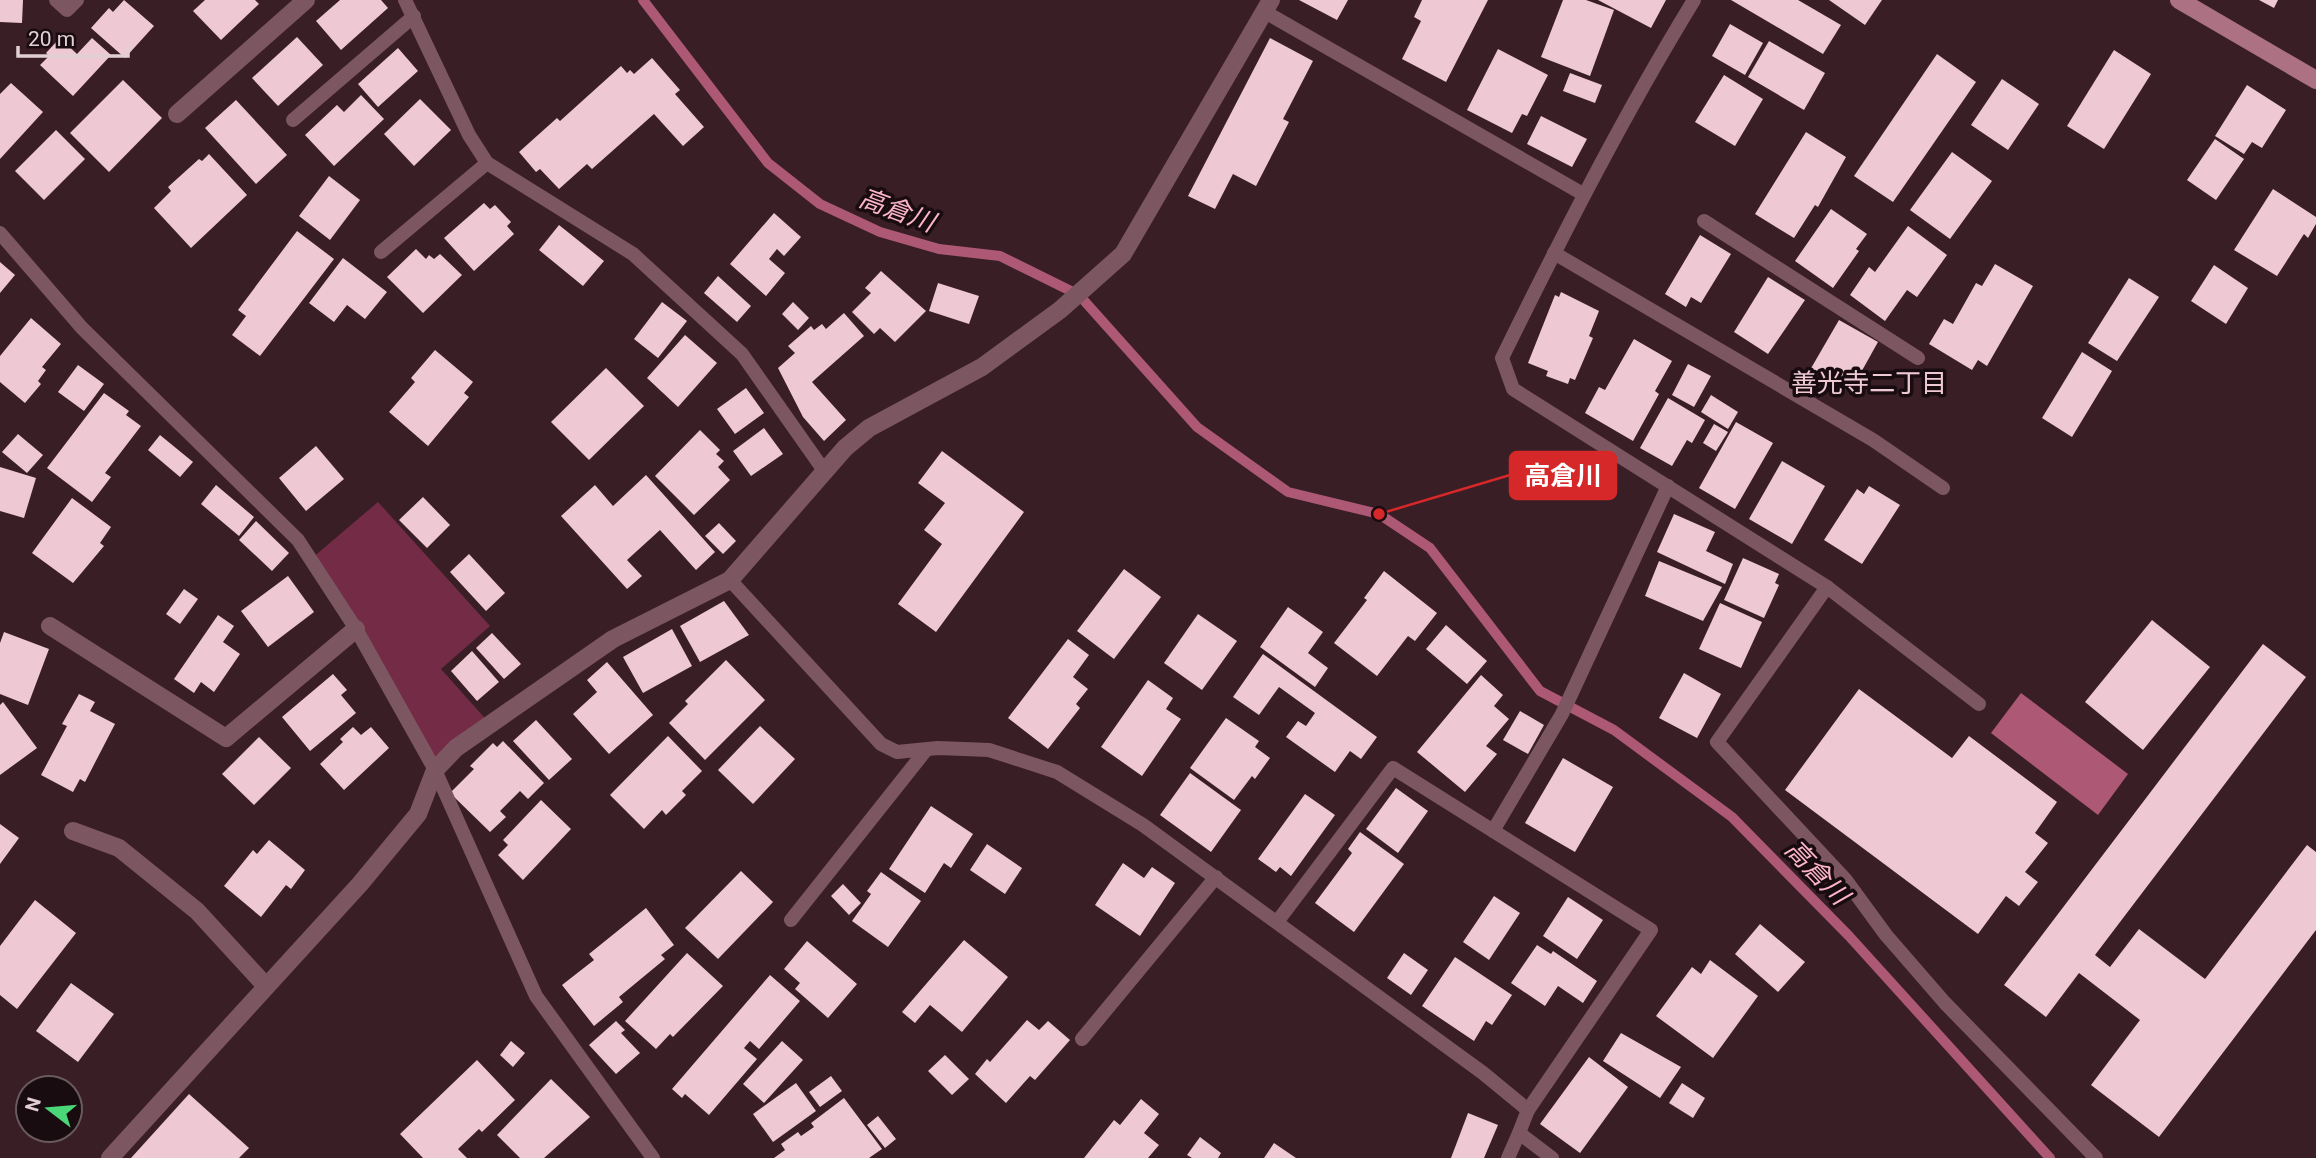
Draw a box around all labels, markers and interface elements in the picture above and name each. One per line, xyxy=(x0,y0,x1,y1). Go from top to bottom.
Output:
scale bar xyxy=(18,14,128,58)
text: 20 m xyxy=(28,27,75,51)
water label: 高倉川 xyxy=(855,183,942,238)
district label: 善光寺二丁目 xyxy=(1791,368,1947,398)
callout: 高倉川 xyxy=(1510,452,1616,499)
text: 高倉川 xyxy=(1524,461,1602,491)
water label: 高倉川 xyxy=(1779,834,1857,913)
north arrow xyxy=(14,1074,84,1144)
text: N xyxy=(20,1095,46,1114)

